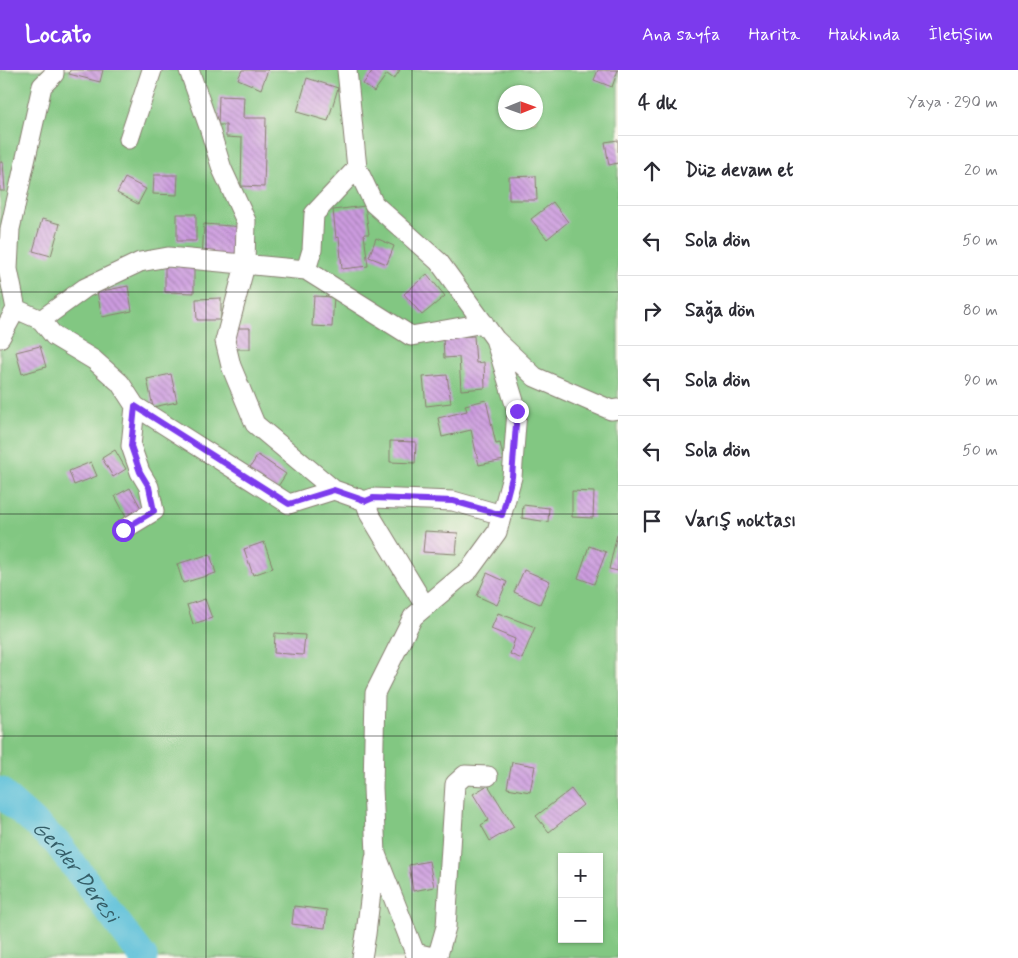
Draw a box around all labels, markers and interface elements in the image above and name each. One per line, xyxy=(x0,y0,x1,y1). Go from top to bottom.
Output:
text: Locato xyxy=(25,20,91,51)
text: Ana sayfa xyxy=(642,23,721,47)
text: Harita xyxy=(749,23,800,47)
text: Hakkında xyxy=(828,23,901,47)
text: İletişim xyxy=(929,23,993,47)
north arrow xyxy=(498,85,543,130)
text: 4 dk xyxy=(638,89,677,117)
text: Yaya · 290 m xyxy=(907,92,998,113)
icon: ahead xyxy=(638,157,666,185)
text: Düz devam et xyxy=(685,158,793,183)
text: 20 m xyxy=(964,160,998,181)
icon: left xyxy=(638,227,666,255)
text: Sola dön xyxy=(685,228,750,253)
text: 50 m xyxy=(962,230,998,251)
icon: right xyxy=(638,297,666,325)
text: Sağa dön xyxy=(685,298,755,323)
text: 80 m xyxy=(963,300,998,321)
icon: left xyxy=(638,367,666,395)
text: Sola dön xyxy=(685,368,750,393)
text: 90 m xyxy=(964,370,998,391)
route end xyxy=(506,400,529,423)
icon: left xyxy=(638,437,666,465)
text: Sola dön xyxy=(685,438,750,463)
text: 50 m xyxy=(962,440,998,461)
icon: arrive xyxy=(638,507,666,535)
text: Varış noktası xyxy=(685,508,796,533)
route start xyxy=(112,519,135,542)
water label: Gerder Deresi xyxy=(26,814,127,930)
map controls xyxy=(558,853,603,943)
button: + xyxy=(558,853,603,898)
button: − xyxy=(558,898,603,943)

